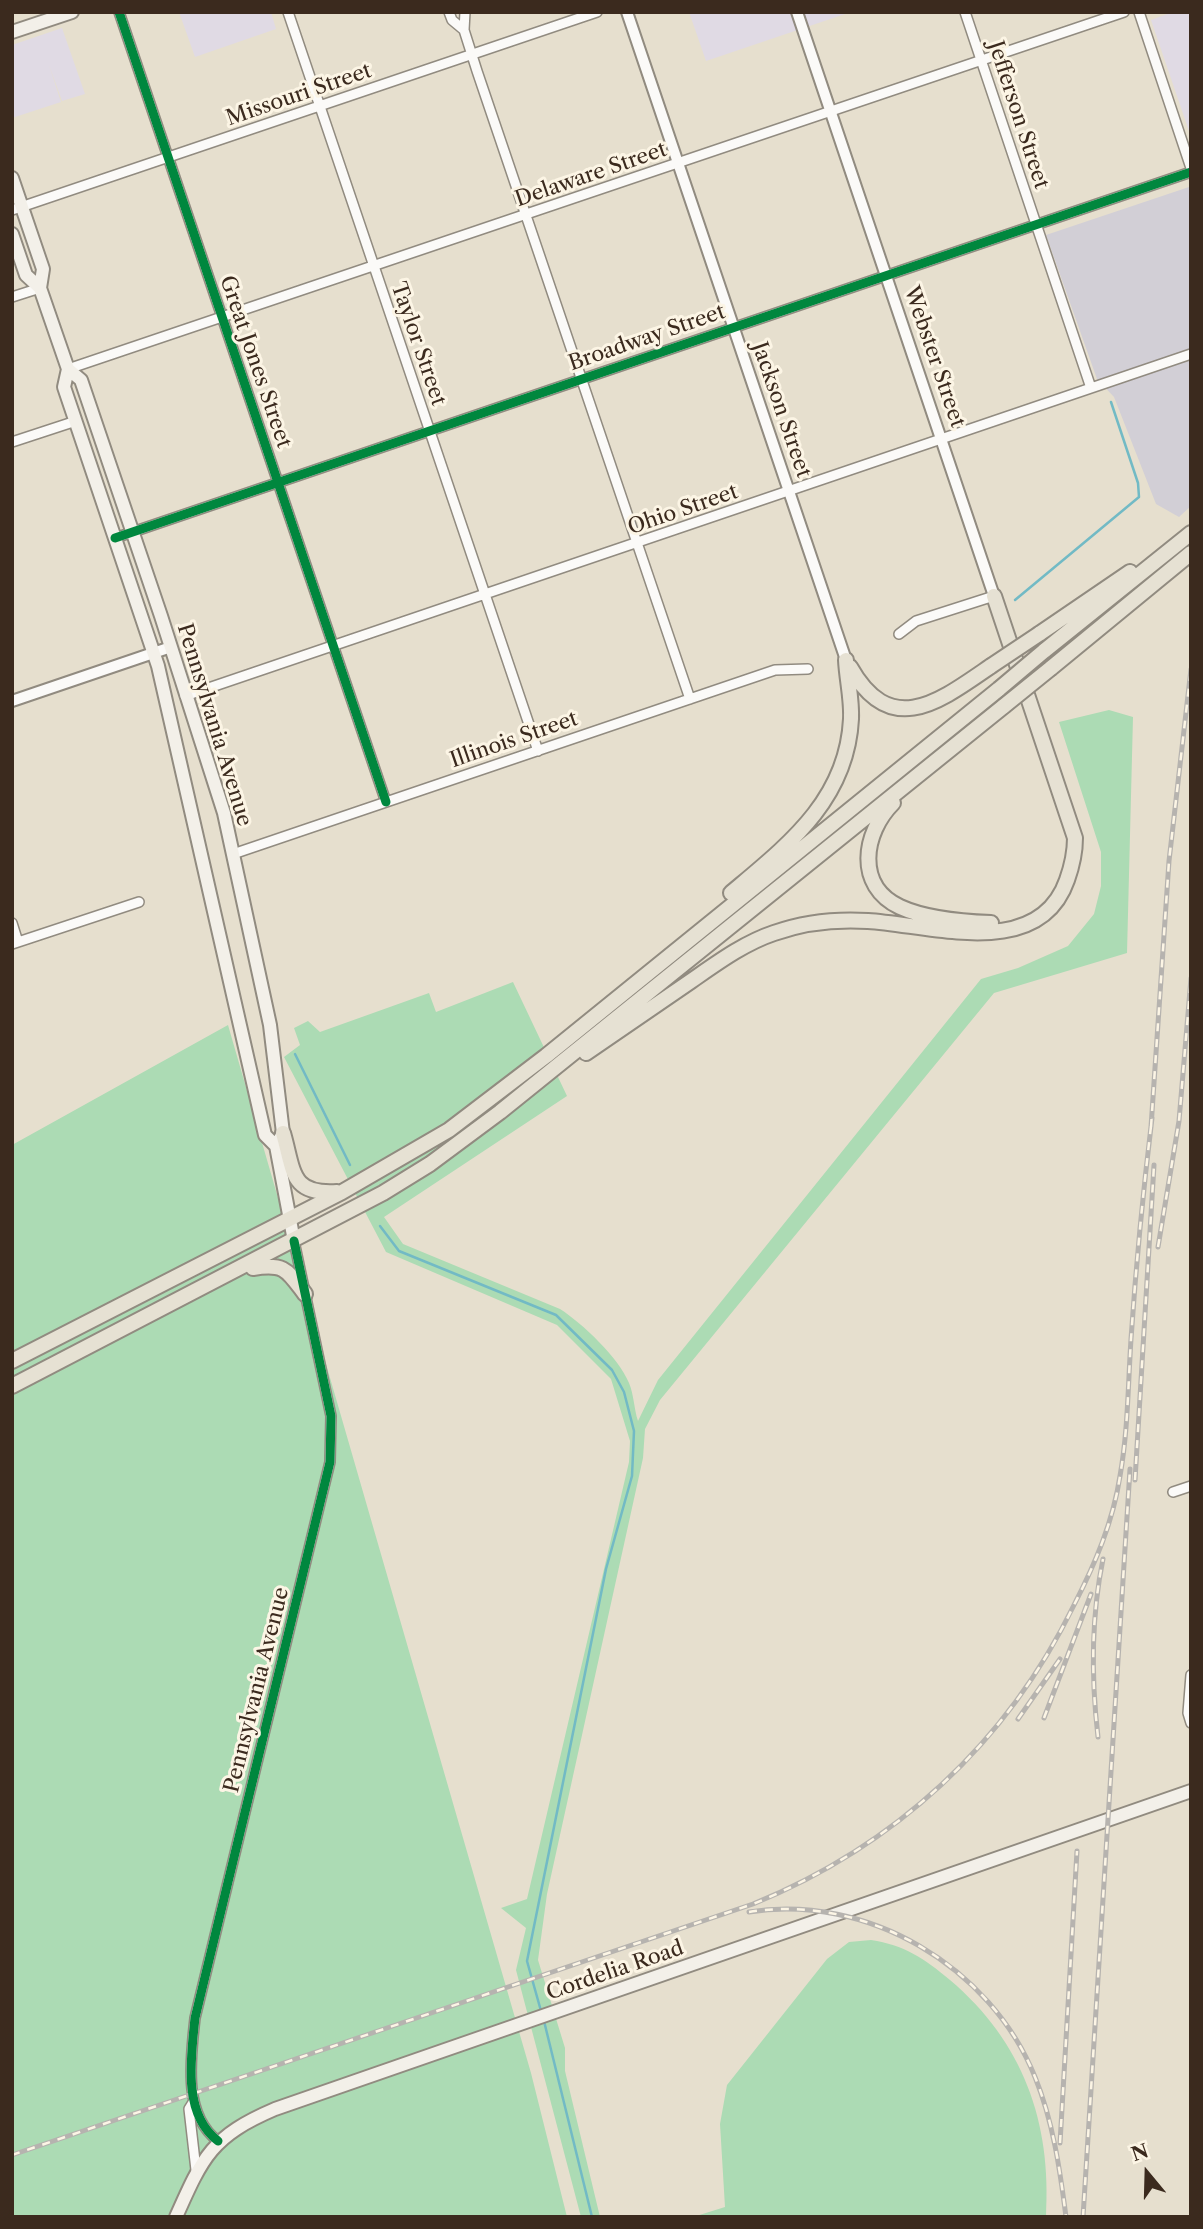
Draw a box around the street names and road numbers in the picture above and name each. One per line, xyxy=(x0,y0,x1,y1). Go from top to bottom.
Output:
street label: Jefferson Street xyxy=(982,38,1054,192)
street label: Missouri Street xyxy=(223,58,375,132)
street label: Delaware Street xyxy=(512,137,670,213)
street label: Great Jones Street xyxy=(214,273,296,451)
street label: Taylor Street xyxy=(385,279,451,409)
street label: Webster Street xyxy=(898,283,970,431)
street label: Broadway Street xyxy=(565,299,729,377)
street label: Jackson Street xyxy=(746,339,816,481)
street label: Ohio Street xyxy=(625,479,741,541)
street label: Pennsylvania Avenue xyxy=(171,621,257,829)
street label: Illinois Street xyxy=(447,706,581,774)
street label: Pennsylvania Avenue xyxy=(219,1585,295,1795)
street label: Cordelia Road xyxy=(543,1936,687,2006)

